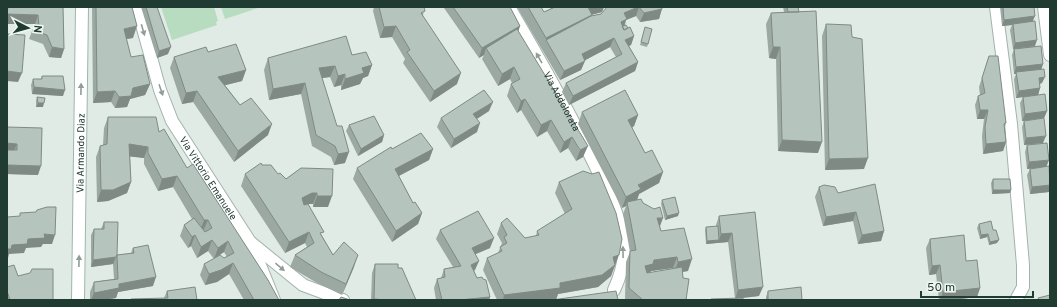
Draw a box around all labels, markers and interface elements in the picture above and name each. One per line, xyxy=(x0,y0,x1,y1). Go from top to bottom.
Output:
north arrow xyxy=(8,8,48,48)
text: N xyxy=(30,24,44,34)
one-way arrow xyxy=(140,24,146,36)
one-way arrow xyxy=(535,52,542,64)
street label: Via Addolorata xyxy=(539,70,582,134)
one-way arrow xyxy=(78,82,84,95)
one-way arrow xyxy=(158,85,164,97)
street label: Via Armando Diaz xyxy=(74,113,89,193)
street label: Via Vittorio Emanuele xyxy=(176,134,239,223)
one-way arrow xyxy=(620,245,626,258)
one-way arrow xyxy=(75,255,82,267)
one-way arrow xyxy=(275,262,286,271)
scale bar xyxy=(921,273,1033,299)
text: 50 m xyxy=(927,280,955,296)

